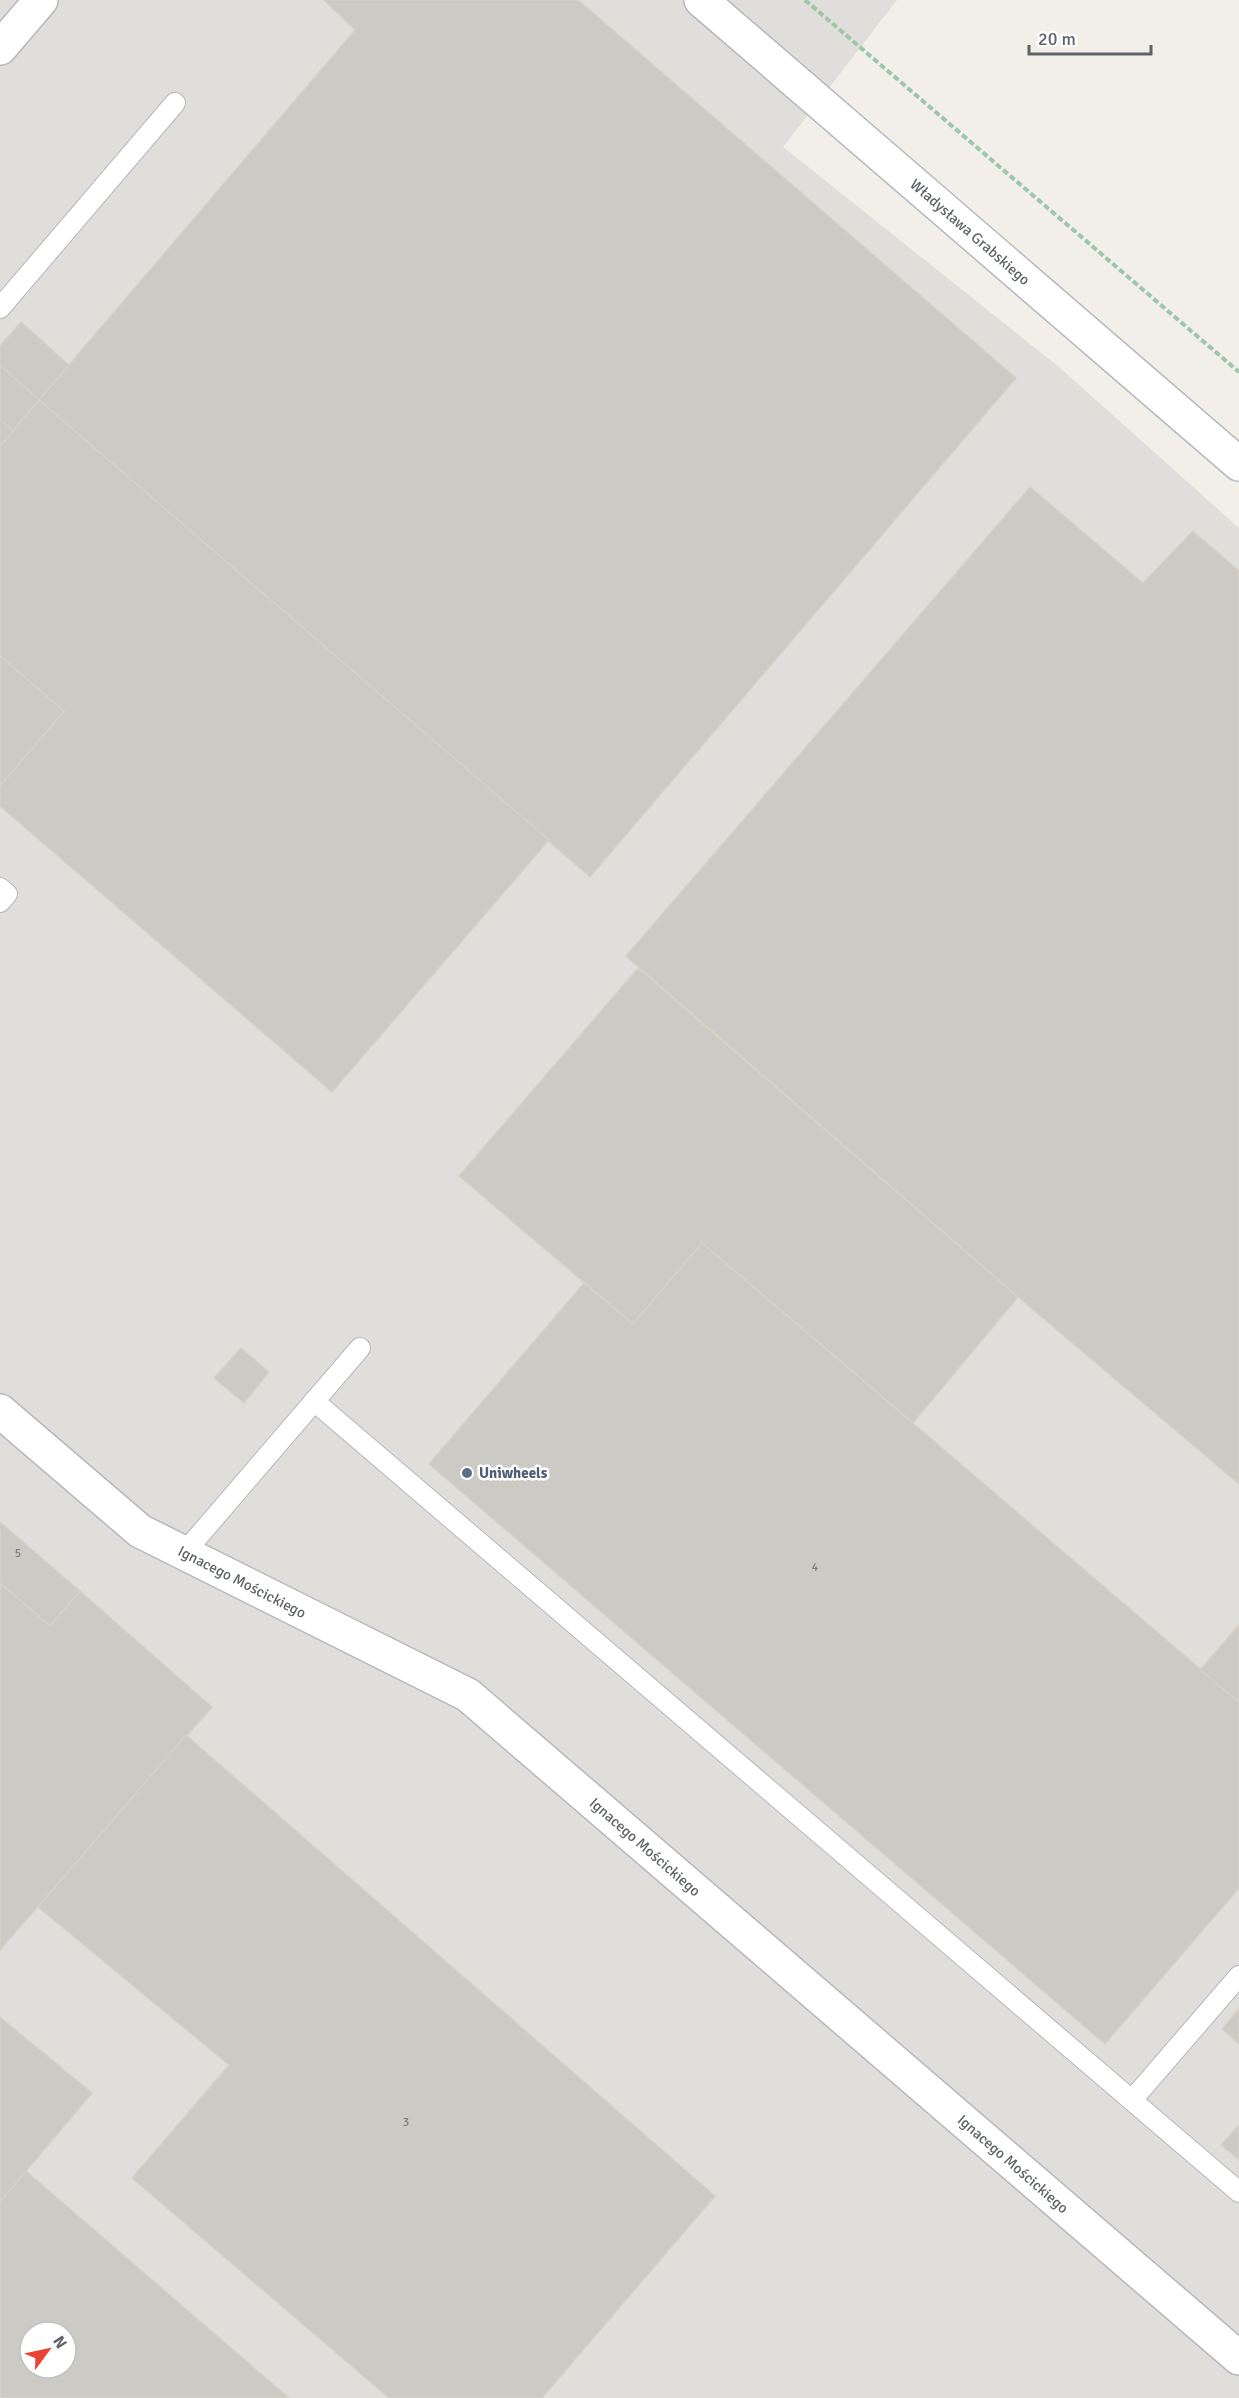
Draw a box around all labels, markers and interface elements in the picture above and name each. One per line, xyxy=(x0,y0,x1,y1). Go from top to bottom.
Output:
scale bar xyxy=(1029,18,1150,56)
text: 20 m xyxy=(1038,28,1076,50)
street label: Władysława Grabskiego xyxy=(906,175,1034,289)
place label: Uniwheels xyxy=(479,1464,548,1482)
marker: Uniwheels xyxy=(460,1466,474,1480)
street label: Ignacego Mościckiego xyxy=(175,1542,309,1622)
house number: 5 xyxy=(15,1546,21,1561)
house number: 4 xyxy=(812,1560,819,1575)
street label: Ignacego Mościckiego xyxy=(586,1794,704,1900)
street label: Ignacego Mościckiego xyxy=(954,2111,1072,2217)
house number: 3 xyxy=(403,2115,409,2130)
north arrow xyxy=(18,2320,78,2380)
text: N xyxy=(48,2332,71,2352)

